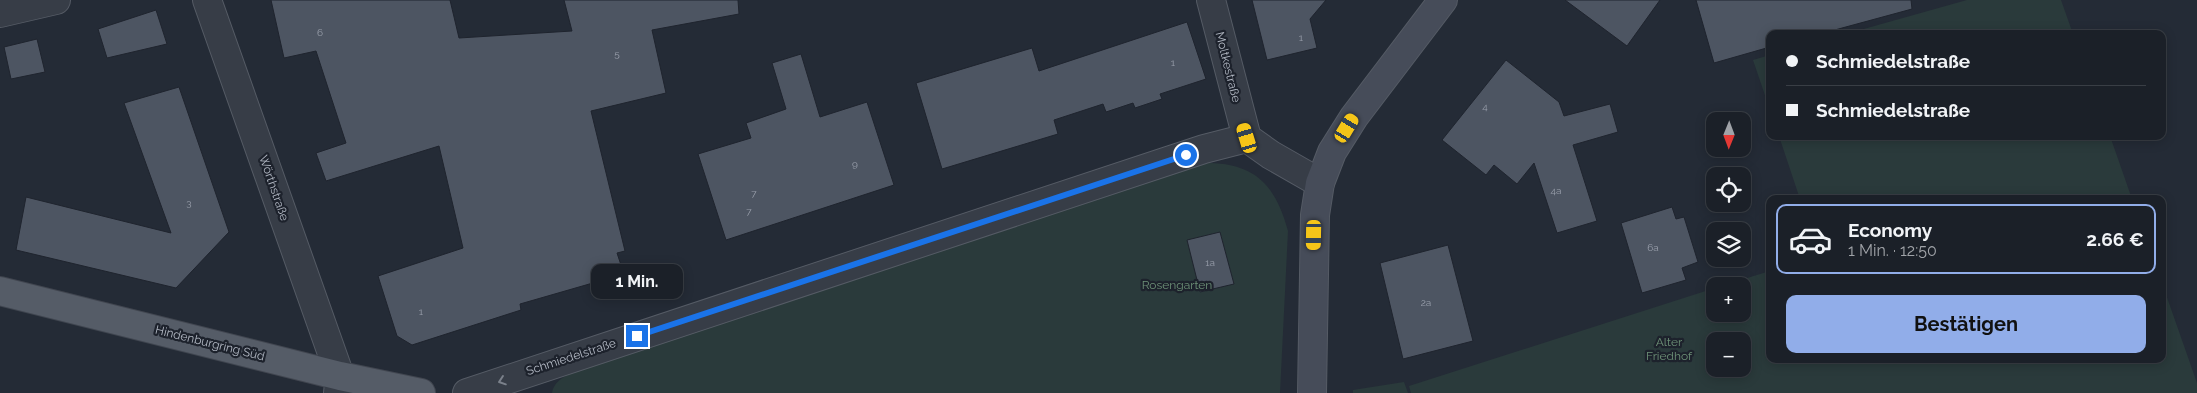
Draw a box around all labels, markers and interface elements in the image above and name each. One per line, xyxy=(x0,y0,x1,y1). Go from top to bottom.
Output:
house number: 6 xyxy=(317,27,323,38)
street label: Moltkestraße xyxy=(1212,30,1244,104)
house number: 1 xyxy=(1299,32,1304,43)
house number: 5 xyxy=(614,48,620,59)
text: Schmiedelstraße xyxy=(1816,50,1970,72)
house number: 1 xyxy=(1171,57,1176,68)
text: Schmiedelstraße xyxy=(1816,99,1970,121)
house number: 4 xyxy=(1482,101,1488,112)
car xyxy=(1332,111,1361,145)
north arrow xyxy=(1706,112,1751,158)
map controls xyxy=(1706,112,1751,377)
car xyxy=(1235,121,1258,155)
route start xyxy=(1175,144,1197,166)
street label: Wörthstraße xyxy=(256,153,292,223)
house number: 9 xyxy=(852,158,858,169)
button: locate xyxy=(1706,167,1751,212)
house number: 4a xyxy=(1551,185,1561,196)
house number: 7 xyxy=(751,188,757,199)
house number: 3 xyxy=(186,197,192,208)
house number: 7 xyxy=(746,206,752,217)
icon: car xyxy=(1788,217,1833,262)
text: Economy xyxy=(1848,219,1932,241)
car xyxy=(1306,220,1321,250)
button: layers xyxy=(1706,222,1751,267)
text: 2.66 € xyxy=(2086,228,2144,250)
text: 1 Min. · 12:50 xyxy=(1848,241,1937,260)
house number: 6a xyxy=(1647,242,1659,253)
house number: 1a xyxy=(1205,257,1215,268)
callout: 1 Min. xyxy=(591,264,683,298)
text: 1 Min. xyxy=(616,272,658,291)
button: + xyxy=(1706,277,1751,322)
park label: Rosengarten xyxy=(1142,278,1212,292)
button: Bestätigen xyxy=(1786,295,2146,353)
house number: 2a xyxy=(1421,297,1431,308)
house number: 1 xyxy=(419,306,424,317)
street label: Hindenburgring Süd xyxy=(154,323,266,363)
route end xyxy=(626,325,648,347)
button: − xyxy=(1706,332,1751,377)
park label: Alter Friedhof xyxy=(1646,335,1693,363)
street label: Schmiedelstraße xyxy=(524,336,618,378)
one-way arrow xyxy=(498,375,507,385)

